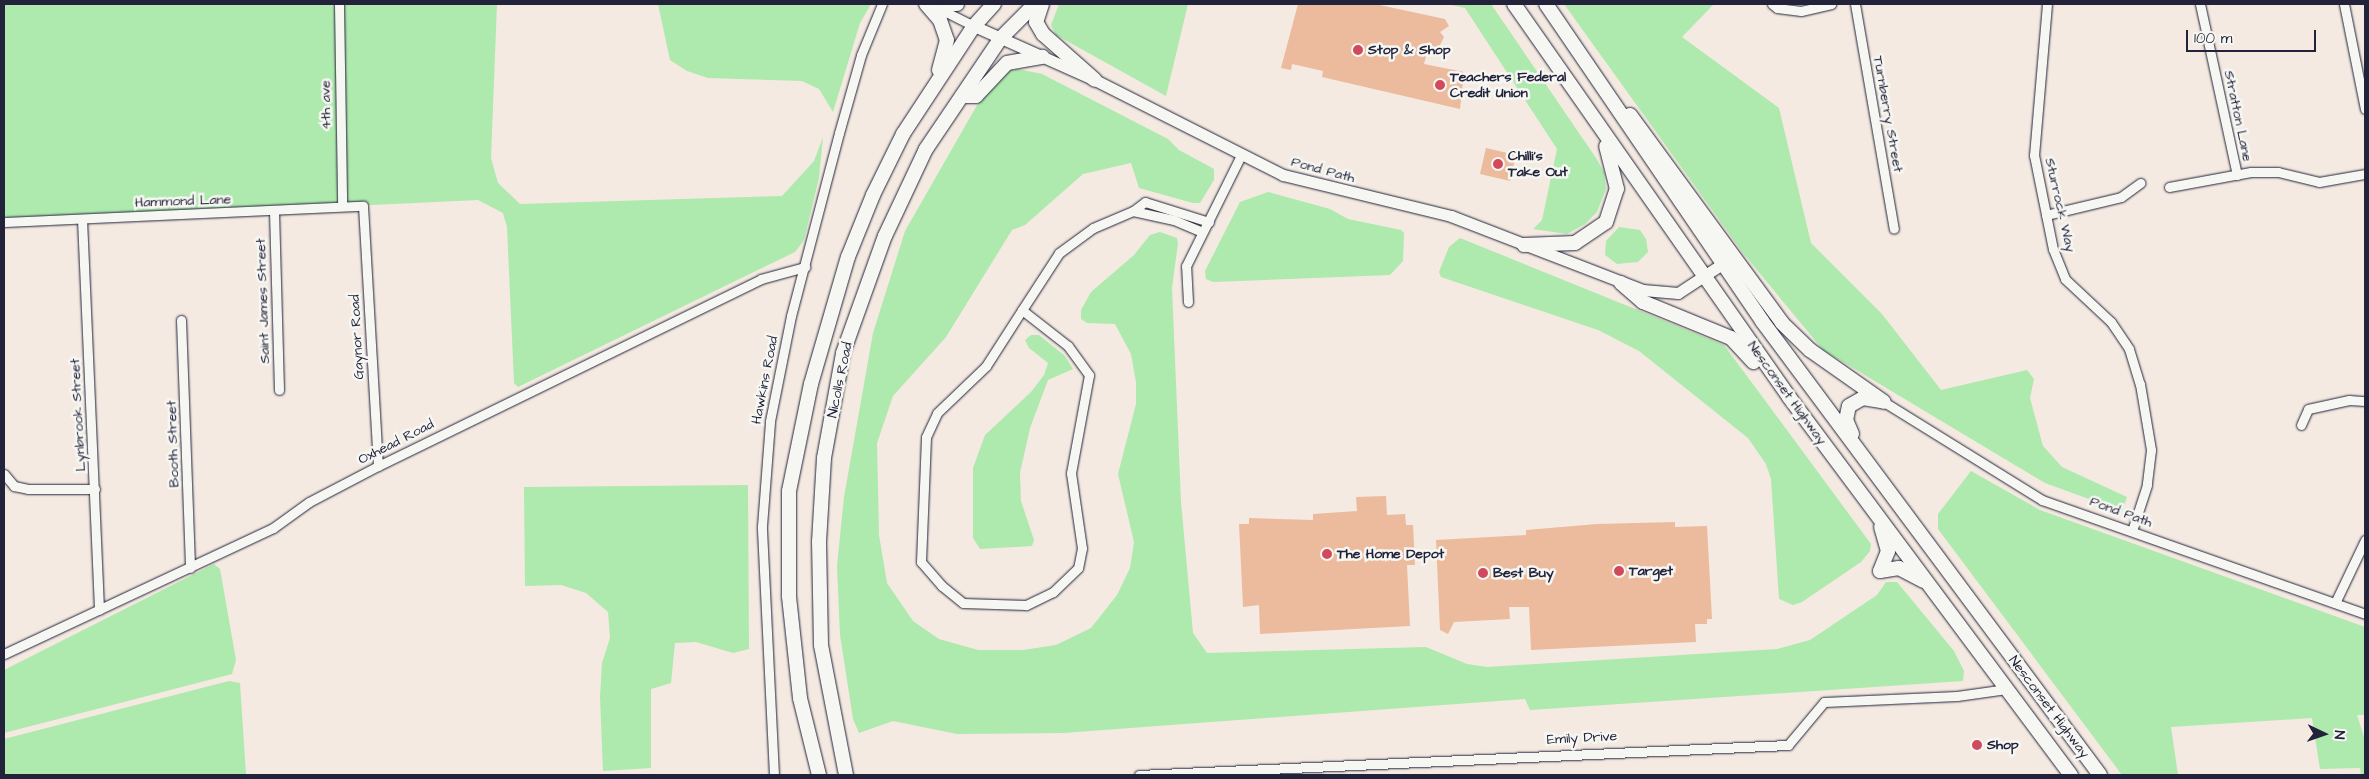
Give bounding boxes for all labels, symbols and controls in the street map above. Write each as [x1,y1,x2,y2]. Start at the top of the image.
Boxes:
scale bar [2189,20,2319,52]
text: 100 m [2194,28,2233,49]
place label: Stop & Shop [1368,42,1451,58]
marker: Stop & Shop [1352,44,1364,56]
street label: Turnberry Street [1869,54,1907,174]
place label: Teachers Federal Credit Union [1450,69,1566,102]
street label: Stratton Lane [2220,69,2256,163]
marker: Teachers Federal Credit Union [1434,79,1446,91]
street label: 4th ave [317,80,335,130]
place label: Chilli's Take Out [1508,148,1568,180]
street label: Pond Path [1289,153,1357,187]
street label: Sturrock Way [2041,156,2079,254]
marker: Chilli's Take Out [1492,158,1504,170]
street label: Hammond Lane [135,191,231,211]
street label: Saint James Street [252,238,274,364]
street label: Gaynor Road [346,294,368,380]
street label: Hawkins Road [748,335,782,425]
street label: Nesconset Highway [1744,338,1830,448]
street label: Nicolls Road [824,341,856,419]
street label: Lynbrook Street [67,358,89,472]
street label: Booth Street [163,400,183,488]
street label: Oxhead Road [355,416,437,468]
street label: Pond Path [2087,493,2155,531]
place label: The Home Depot [1337,546,1444,562]
marker: The Home Depot [1321,548,1333,560]
place label: Target [1629,563,1673,579]
place label: Best Buy [1493,565,1554,581]
marker: Target [1613,565,1625,577]
marker: Best Buy [1477,567,1489,579]
street label: Nesconset Highway [2005,652,2093,762]
north arrow [2299,709,2349,759]
street label: Emily Drive [1546,728,1618,748]
text: N [2329,730,2349,740]
place label: Shop [1987,737,2019,753]
marker: Shop [1971,739,1983,751]

